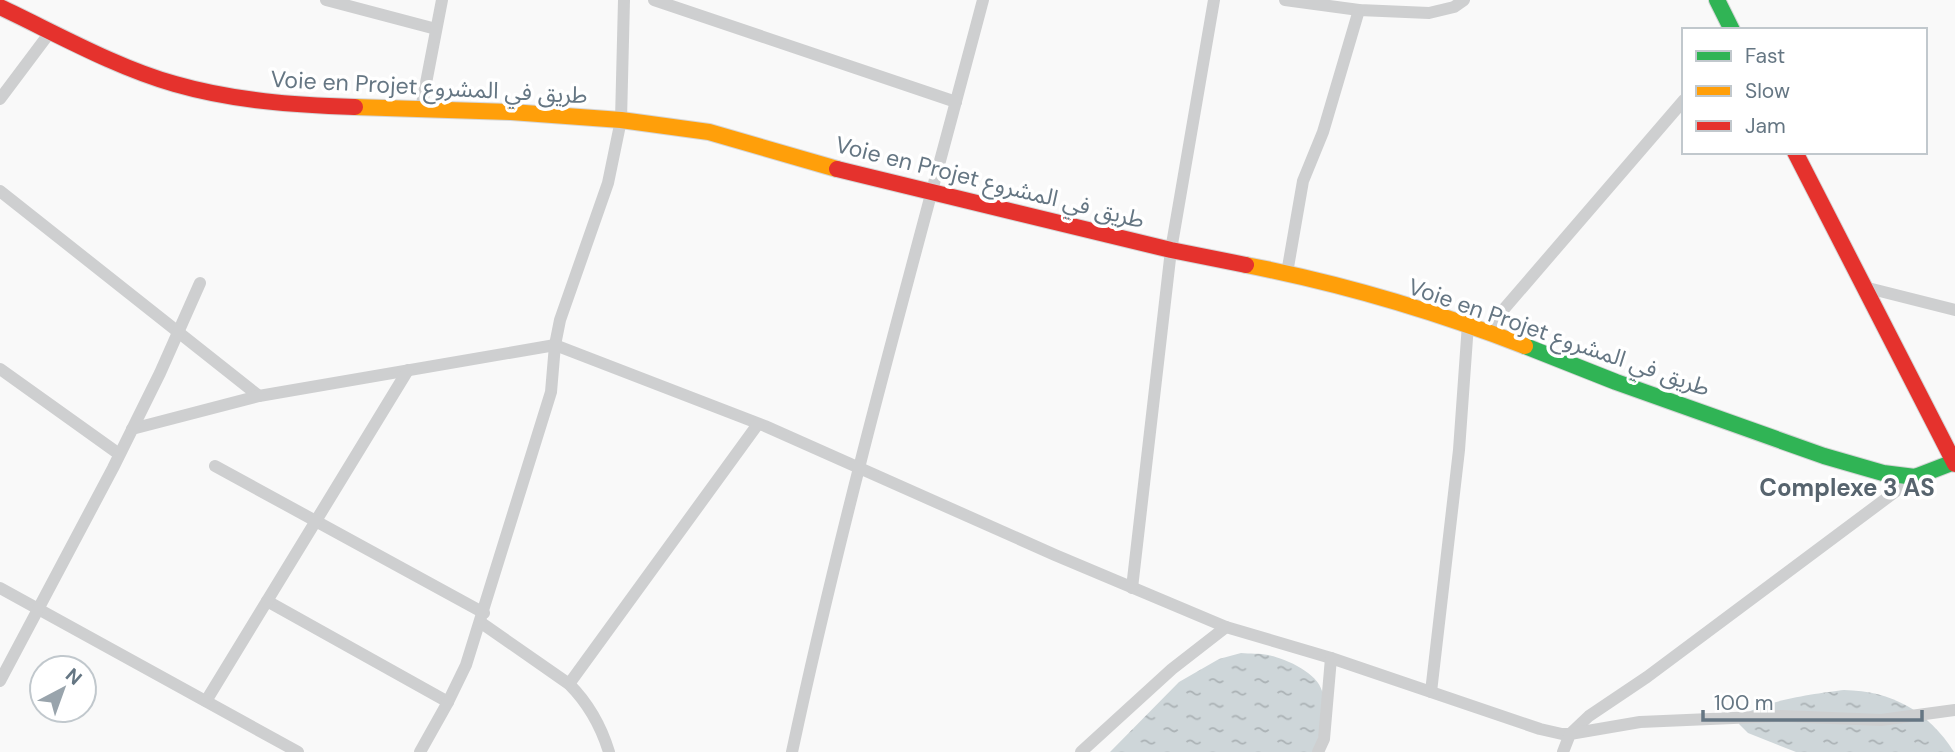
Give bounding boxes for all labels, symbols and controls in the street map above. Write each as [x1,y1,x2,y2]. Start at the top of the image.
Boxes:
legend [1682,28,1927,154]
text: Fast [1745,42,1785,70]
street label: Voie en Projet طريق في المشروع [270,64,588,113]
text: Slow [1745,77,1790,105]
text: Jam [1745,112,1786,140]
street label: Voie en Projet طريق في المشروع [832,129,1148,237]
street label: Voie en Projet طريق في المشروع [1403,271,1714,405]
district label: Complexe 3 AS [1759,472,1935,503]
north arrow [28,654,98,724]
text: N [60,663,87,691]
scale bar [1703,678,1922,722]
text: 100 m [1714,689,1774,717]

